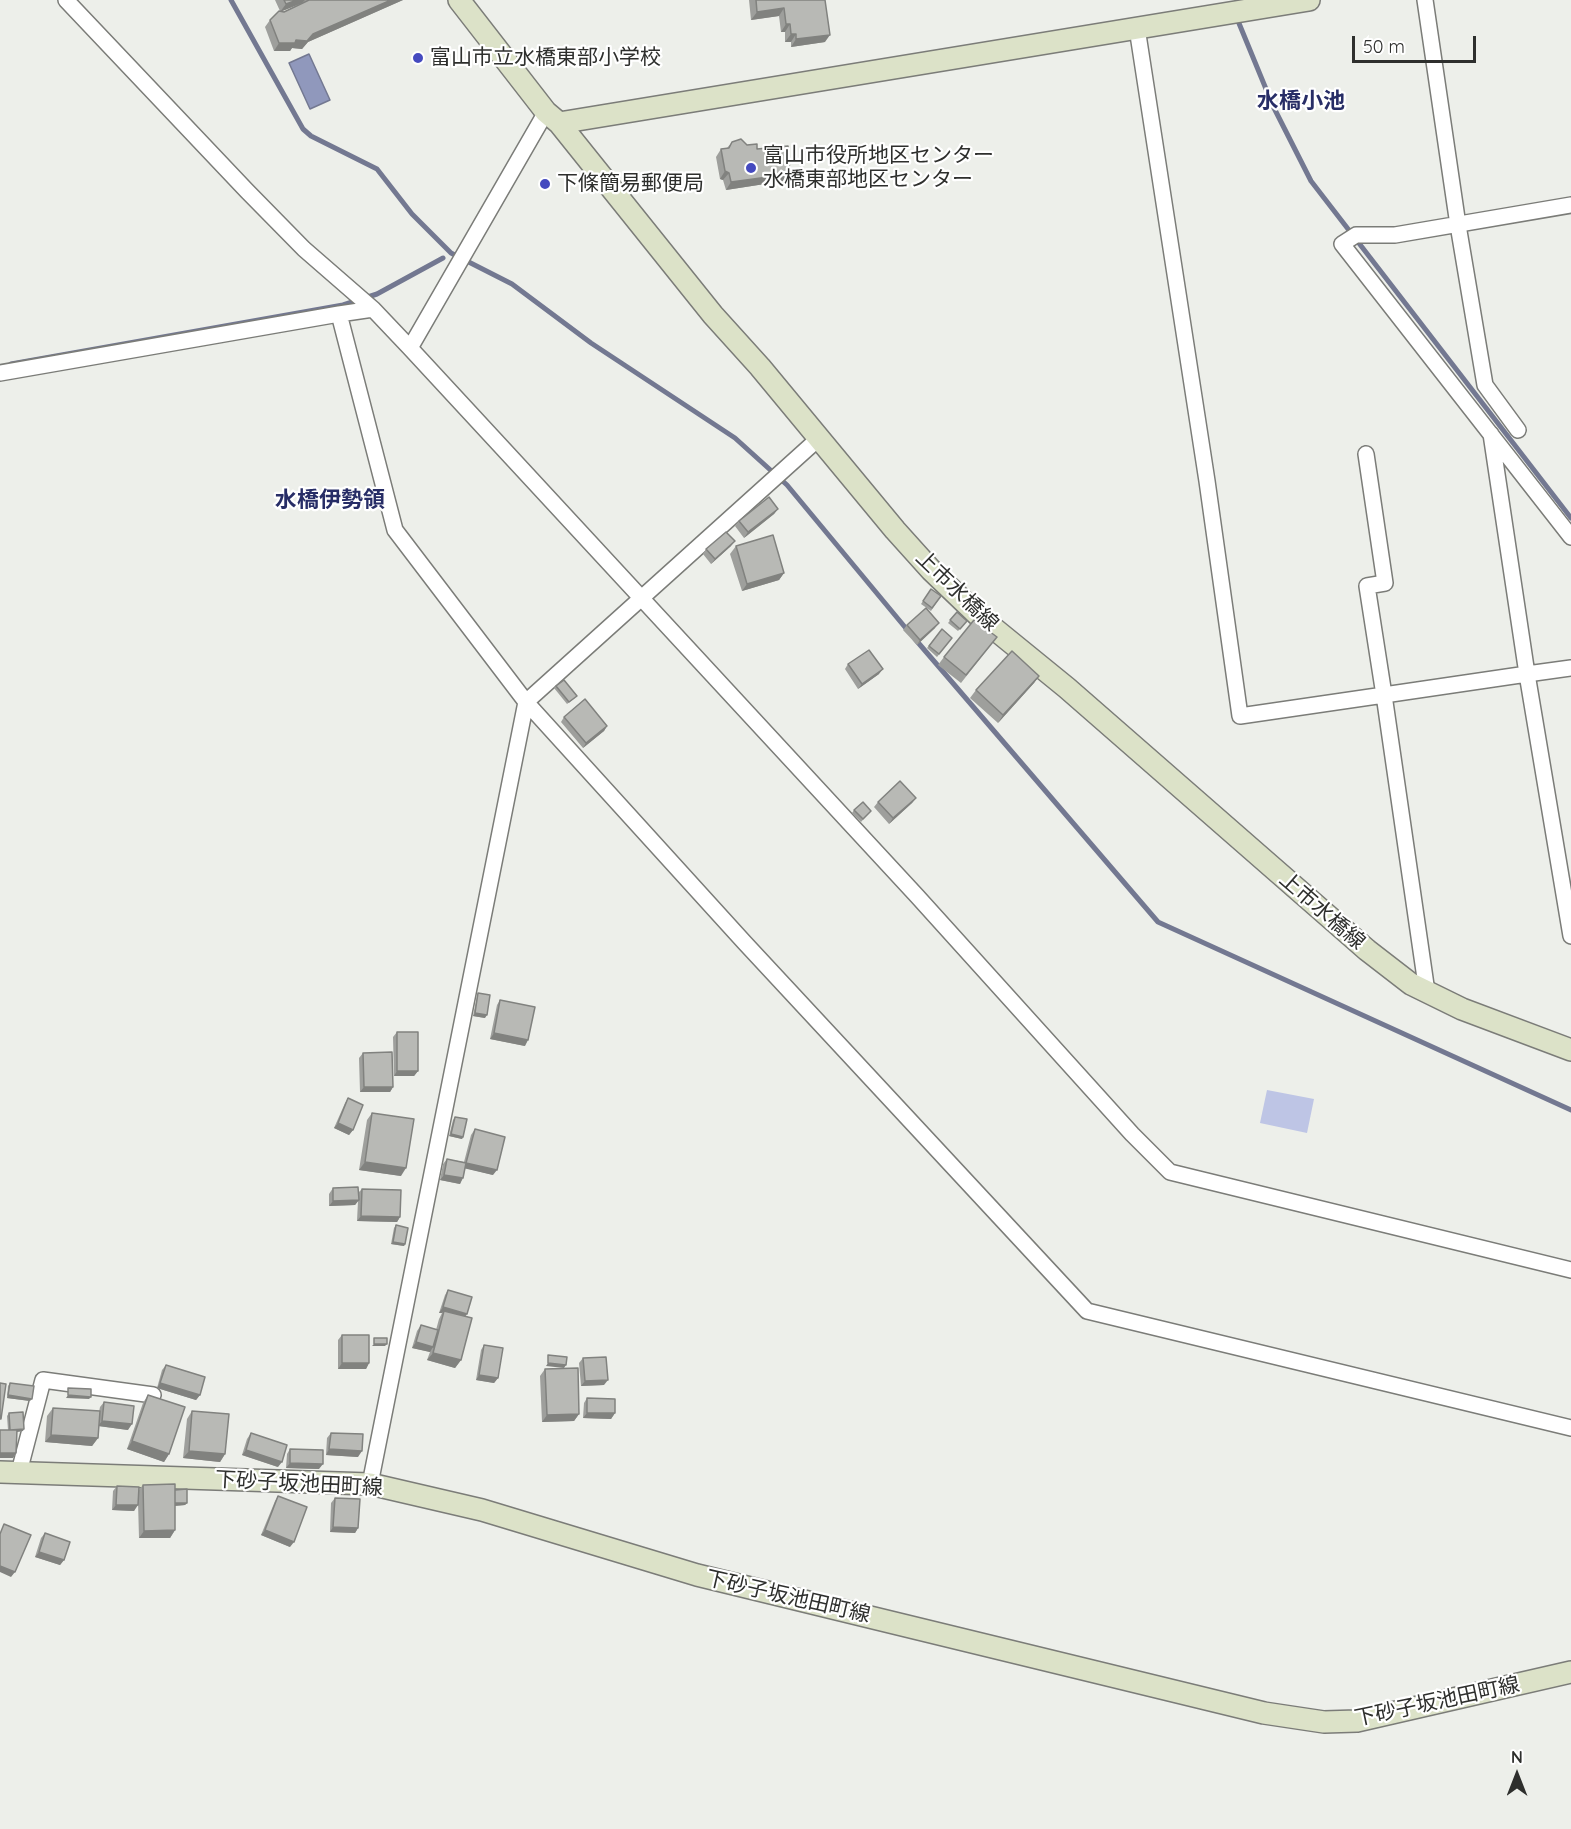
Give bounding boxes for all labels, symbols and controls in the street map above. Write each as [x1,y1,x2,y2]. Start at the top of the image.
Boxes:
scale bar [1355,24,1480,62]
text: 50 m [1363,35,1405,58]
place label: 富山市立水橋東部小学校 [430,45,661,71]
marker: 富山市立水橋東部小学校 [411,51,425,65]
district label: 水橋小池 [1257,88,1345,114]
place label: 富山市役所地区センター 水橋東部地区センター [763,143,994,193]
marker: 富山市役所地区センター 水橋東部地区センター [744,161,758,175]
place label: 下條簡易郵便局 [557,171,704,197]
marker: 下條簡易郵便局 [538,177,552,191]
district label: 水橋伊勢領 [275,487,385,513]
street label: 上市水橋線 [910,545,1004,637]
street label: 上市水橋線 [1274,867,1370,955]
street label: 下砂子坂池田町線 [214,1467,384,1501]
street label: 下砂子坂池田町線 [703,1566,873,1628]
street label: 下砂子坂池田町線 [1352,1672,1522,1732]
north arrow [1487,1745,1547,1805]
text: N [1511,1747,1523,1767]

